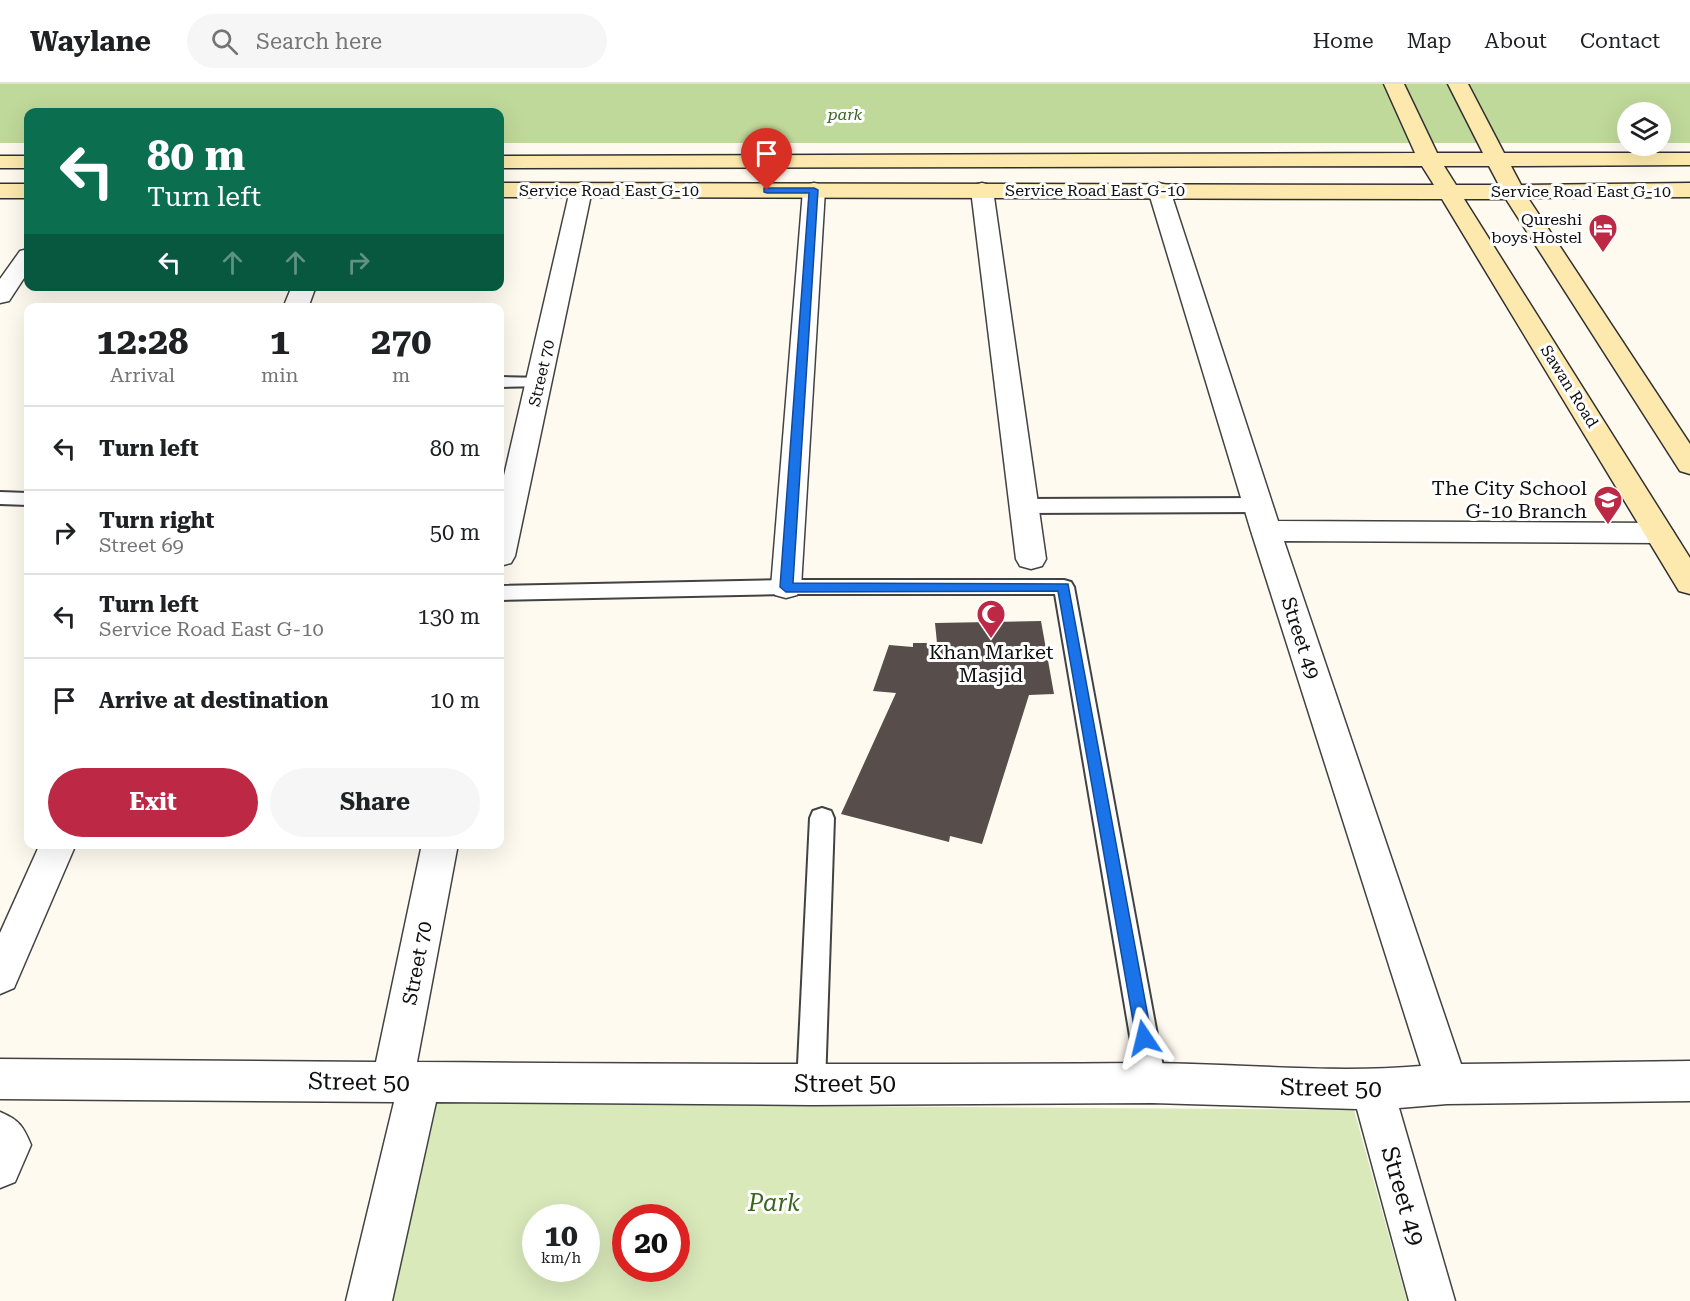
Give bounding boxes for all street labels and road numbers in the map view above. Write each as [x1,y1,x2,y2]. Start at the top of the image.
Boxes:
street label: Service Road East G-10 [519,181,699,200]
street label: Service Road East G-10 [1005,181,1185,200]
street label: Service Road East G-10 [1491,182,1671,201]
street label: Street 70 [525,338,558,408]
street label: Sawan Road [1537,341,1602,431]
street label: Street 49 [1276,594,1326,682]
street label: Street 70 [397,919,437,1007]
street label: Street 50 [308,1067,410,1097]
street label: Street 50 [794,1070,896,1098]
street label: Street 50 [1280,1073,1382,1103]
street label: Street 49 [1376,1143,1430,1249]

